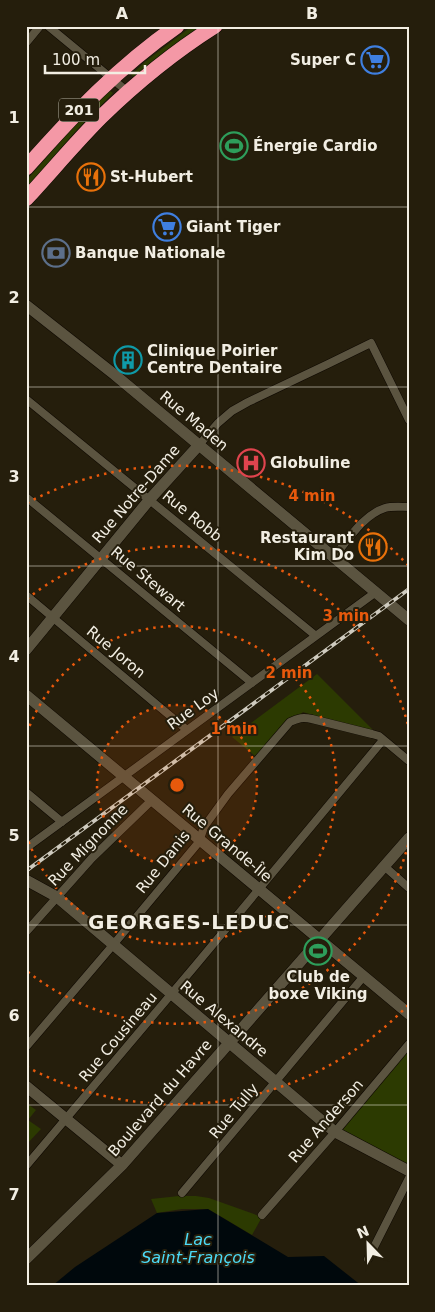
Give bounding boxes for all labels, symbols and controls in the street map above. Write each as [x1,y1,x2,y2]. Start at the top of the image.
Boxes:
text: A [116,4,129,23]
text: B [306,4,318,23]
scale bar [45,42,145,74]
supermarket icon: Super C [360,45,390,75]
text: 100 m [52,51,100,69]
place label: Super C [290,51,356,69]
road number: 201 [59,98,99,122]
text: 1 [8,108,20,127]
sports icon: Énergie Cardio [219,131,249,161]
place label: Énergie Cardio [253,136,377,155]
restaurant icon: St-Hubert [76,162,106,192]
place label: St-Hubert [110,168,193,186]
supermarket icon: Giant Tiger [152,212,182,242]
place label: Giant Tiger [186,218,281,236]
bank icon: Banque Nationale [41,238,71,268]
place label: Banque Nationale [75,244,225,262]
text: 2 [8,288,20,307]
place label: Clinique Poirier Centre Dentaire [147,342,282,377]
building icon: Clinique Poirier Centre Dentaire [113,345,143,375]
street label: Rue Maden [156,387,232,455]
street label: Rue Notre-Dame [88,441,184,547]
hospital icon: Globuline [236,448,266,478]
place label: Globuline [270,454,350,472]
text: 3 [8,467,20,486]
street label: Rue Robb [159,487,225,545]
text: 4 min [288,487,336,505]
place label: Restaurant Kim Do [260,529,354,564]
restaurant icon: Restaurant Kim Do [358,532,388,562]
street label: Rue Stewart [107,543,189,615]
text: 3 min [322,607,370,625]
street label: Rue Joron [83,622,149,682]
text: 4 [8,647,20,666]
text: 2 min [265,664,313,682]
street label: Rue Loy [164,684,222,734]
text: 1 min [210,720,258,738]
centre of rings [168,776,186,794]
street label: Rue Grande-Île [178,799,276,886]
street label: Rue Mignonne [44,800,132,890]
text: 5 [8,826,20,845]
street label: Rue Danis [132,827,194,897]
district label: GEORGES-LEDUC [88,910,290,934]
sports icon: Club de boxe Viking [303,936,333,966]
place label: Club de boxe Viking [268,968,368,1003]
street label: Rue Alexandre [177,977,271,1061]
street label: Rue Cousineau [75,988,161,1086]
text: 6 [8,1006,20,1025]
street label: Boulevard du Havre [104,1036,216,1160]
street label: Rue Anderson [285,1076,367,1166]
street label: Rue Tully [206,1080,262,1142]
text: 7 [8,1185,20,1204]
north arrow [342,1220,392,1270]
text: N [354,1222,371,1242]
water label: Lac Saint-François [141,1230,255,1267]

